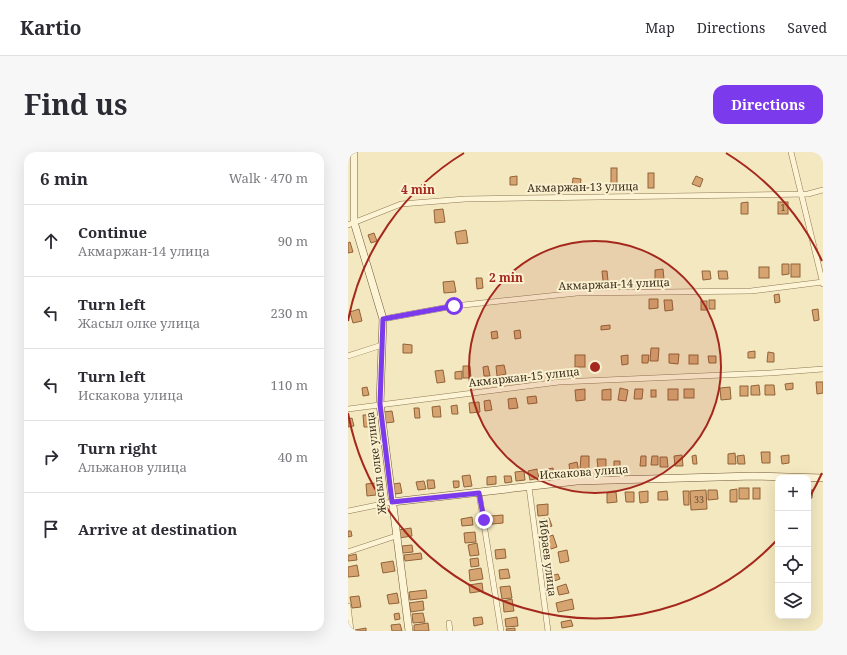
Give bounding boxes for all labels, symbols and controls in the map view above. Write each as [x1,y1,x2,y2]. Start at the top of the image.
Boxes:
text: Kartio [20,15,81,41]
text: Map [645,18,675,37]
text: Directions [697,18,765,37]
text: Saved [787,18,827,37]
text: Find us [24,85,128,123]
button: Directions [713,85,823,124]
text: 6 min [40,167,88,190]
text: Walk · 470 m [229,169,308,187]
street label: Акмаржан-13 улица [527,178,639,195]
text: 4 min [401,181,435,198]
house number: 1 [780,201,786,214]
text: Continue [78,222,147,242]
icon: ahead [40,230,62,252]
text: 90 m [278,232,308,250]
text: Акмаржан-14 улица [78,242,210,260]
text: 2 min [489,269,523,286]
street label: Акмаржан-14 улица [558,274,670,293]
text: Turn left [78,294,146,314]
route start [445,297,463,315]
icon: left [40,302,62,324]
text: 230 m [271,304,308,322]
text: Жасыл олке улица [78,314,200,332]
centre of rings [588,360,602,374]
street label: Акмаржан-15 улица [468,363,580,390]
text: Turn left [78,366,146,386]
icon: left [40,374,62,396]
text: 110 m [271,376,308,394]
text: Искакова улица [78,386,183,404]
street label: Жасыл олке улица [362,411,389,516]
text: Turn right [78,438,157,458]
icon: right [40,446,62,468]
text: 40 m [278,448,308,466]
text: Альжанов улица [78,458,187,476]
street label: Искакова улица [539,461,629,482]
map controls [775,475,811,619]
button: + [775,475,811,511]
house number: 33 [694,493,704,506]
route end [475,511,493,529]
button: − [775,511,811,547]
icon: arrive [40,518,62,540]
text: Arrive at destination [78,519,237,539]
street label: Ибраев улица [536,519,561,597]
button: locate [775,547,811,583]
button: layers [775,583,811,619]

